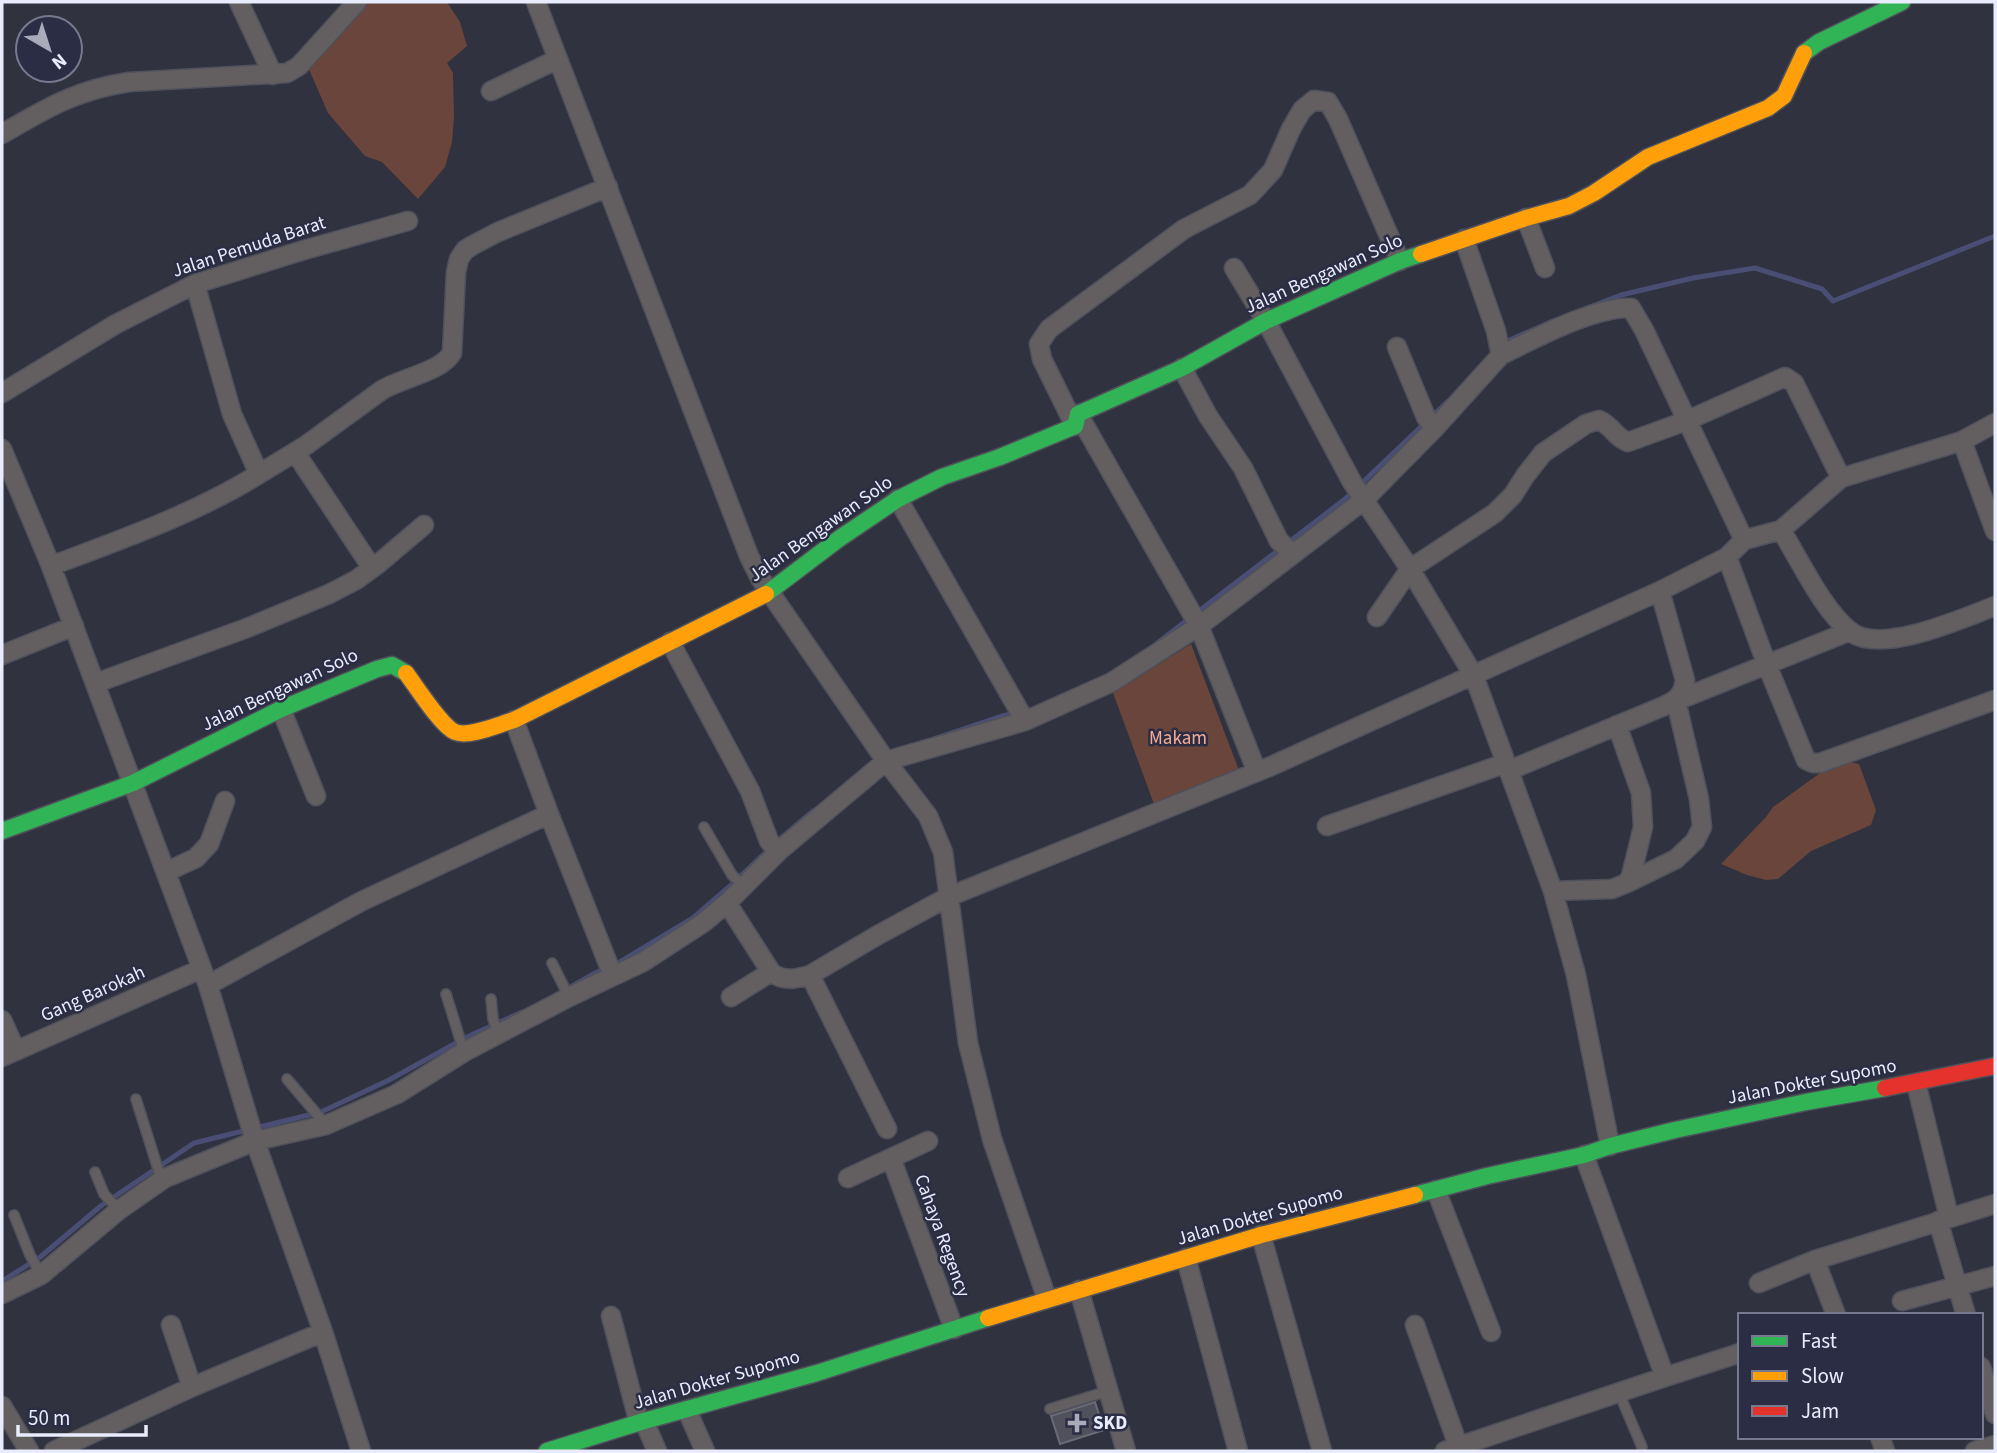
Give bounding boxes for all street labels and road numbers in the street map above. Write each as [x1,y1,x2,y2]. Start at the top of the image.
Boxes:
street label: Jalan Pemuda Barat [169,209,330,285]
street label: Jalan Bengawan Solo [1241,227,1407,321]
street label: Jalan Bengawan Solo [744,469,898,589]
street label: Jalan Bengawan Solo [197,642,363,738]
street label: Gang Barokah [37,959,149,1029]
street label: Jalan Dokter Supomo [1725,1052,1899,1112]
street label: Cahaya Regency [907,1171,977,1301]
street label: Jalan Dokter Supomo [1174,1179,1346,1253]
street label: Jalan Dokter Supomo [631,1343,803,1417]

